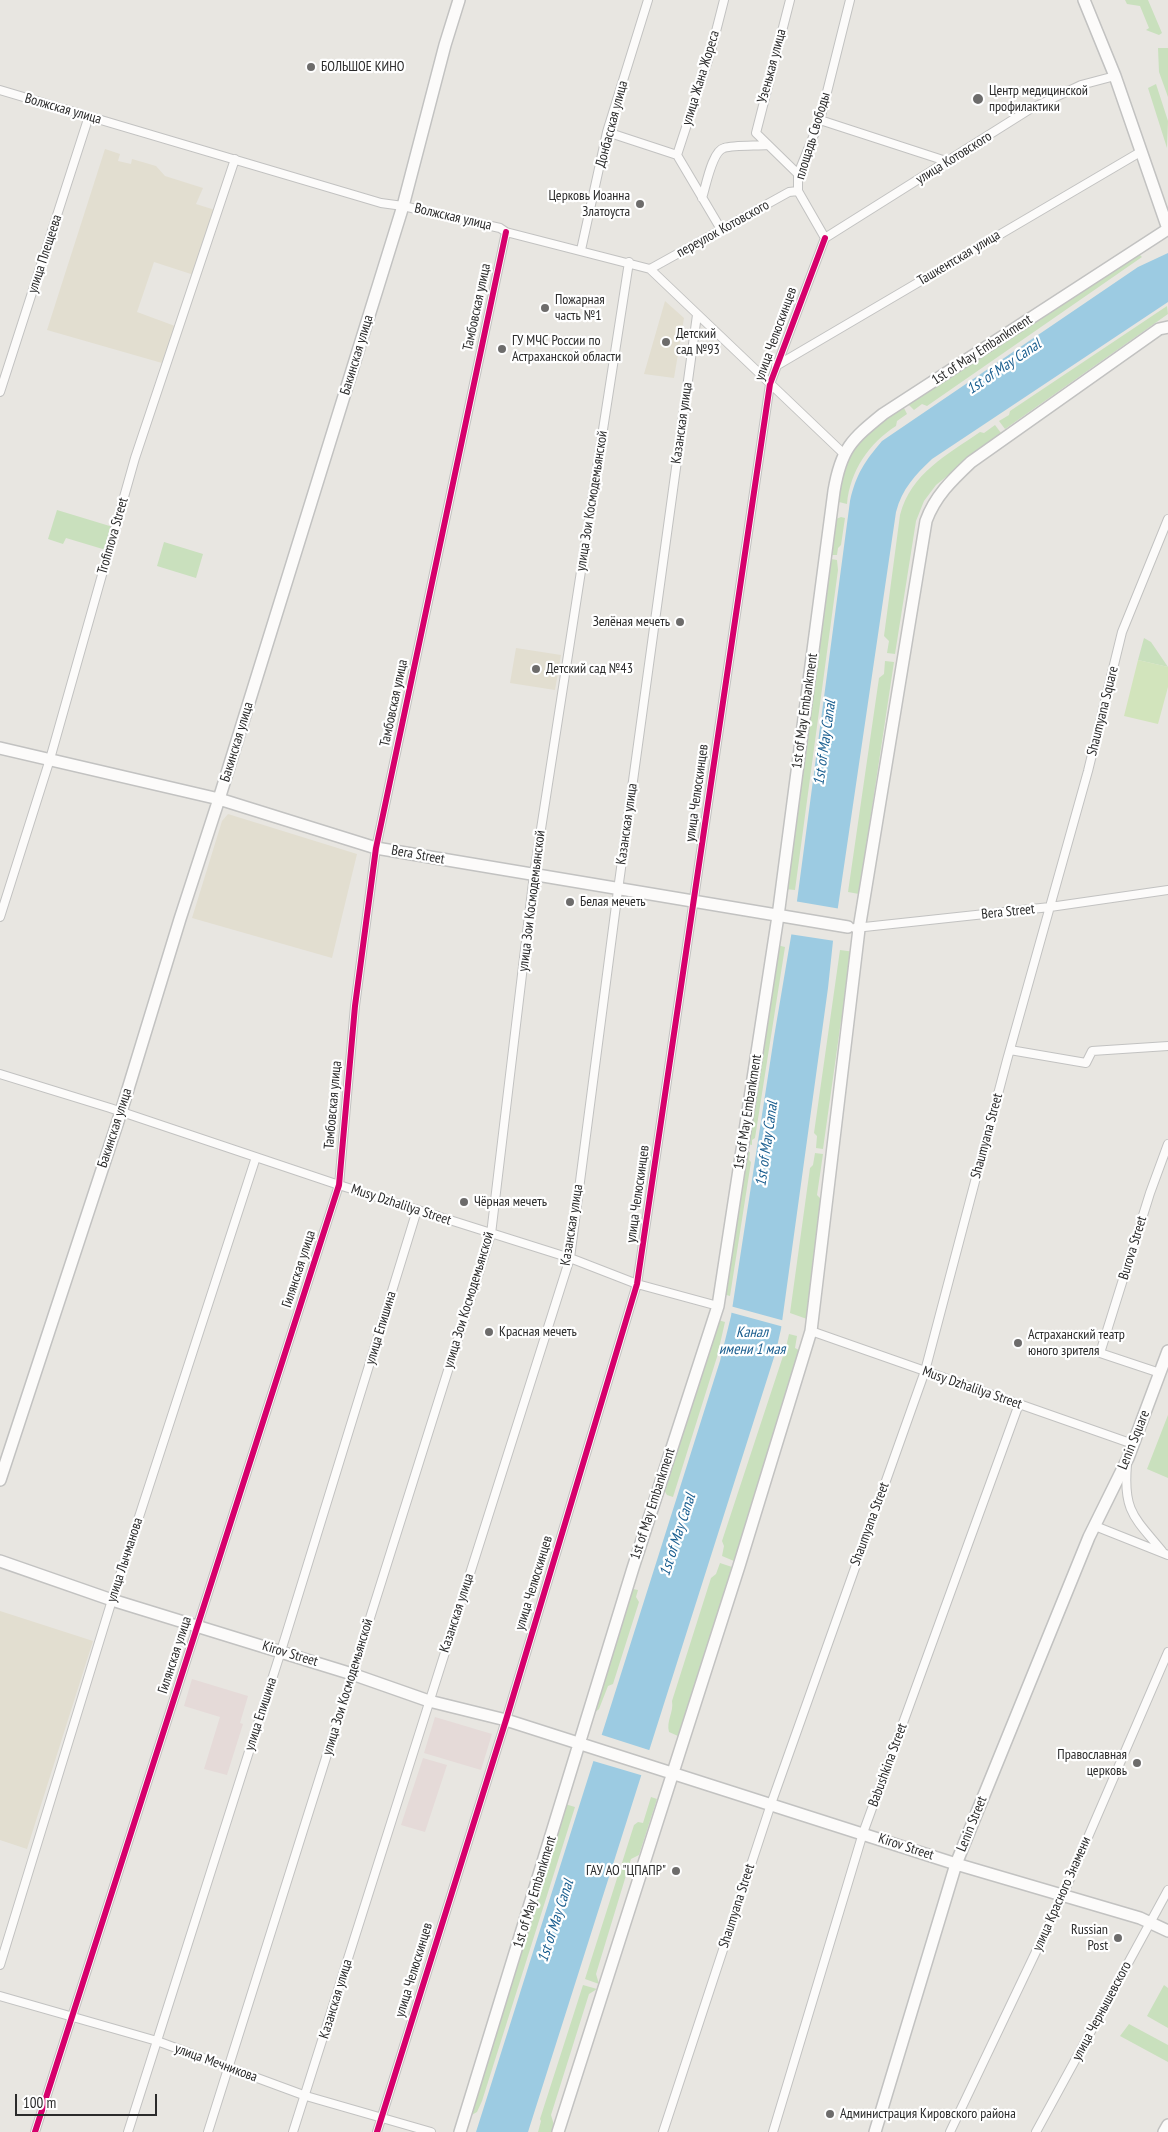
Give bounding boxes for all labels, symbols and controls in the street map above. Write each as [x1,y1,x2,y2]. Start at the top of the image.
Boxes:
street label: Узенькая улица [754,27,790,105]
street label: улица Жана Жореса [679,29,723,127]
place label: БОЛЬШОЕ КИНО [321,59,404,75]
marker: БОЛЬШОЕ КИНО [305,61,317,73]
street label: Донбасская улица [592,79,632,169]
place label: Центр медицинской профилактики [989,83,1088,115]
street label: Волжская улица [23,90,103,128]
street label: площадь Свободы [792,90,834,182]
marker: Центр медицинской профилактики [971,92,985,106]
street label: улица Котовского [913,128,995,188]
place label: Церковь Иоанна Златоуста [548,188,630,220]
street label: переулок Котовского [674,197,772,261]
marker: Церковь Иоанна Златоуста [634,198,646,210]
street label: Волжская улица [413,200,493,234]
street label: улица Плещеева [24,213,66,295]
street label: Ташкентская улица [915,227,1003,289]
street label: Тамбовская улица [460,262,494,352]
street label: улица Челюскинцев [751,285,801,383]
place label: Пожарная часть №1 [555,292,605,324]
marker: Пожарная часть №1 [539,302,551,314]
street label: 1st of May Embankment [929,311,1035,389]
street label: Бакинская улица [337,313,377,397]
place label: Детский сад №93 [676,326,720,358]
place label: ГУ МЧС России по Астраханской области [512,333,621,366]
marker: Детский сад №93 [660,336,672,348]
water label: 1st of May Canal [963,336,1045,398]
marker: ГУ МЧС России по Астраханской области [496,343,508,355]
street label: Казанская улица [668,381,696,465]
street label: улица Зои Космодемьянской [573,430,611,572]
street label: Trofimova Street [94,496,132,576]
place label: Зелёная мечеть [593,614,670,630]
marker: Зелёная мечеть [674,616,686,628]
street label: 1st of May Embankment [789,652,821,770]
street label: Тамбовская улица [377,658,411,748]
place label: Детский сад №43 [546,661,633,677]
marker: Детский сад №43 [530,663,542,675]
street label: Shaumyana Square [1084,664,1122,758]
water label: 1st of May Canal [810,699,840,787]
street label: Бакинская улица [217,700,257,784]
street label: улица Челюскинцев [682,743,712,843]
street label: Казанская улица [613,782,641,866]
street label: улица Зои Космодемьянской [515,829,549,973]
street label: Bera Street [390,842,446,868]
place label: Белая мечеть [580,894,646,910]
marker: Белая мечеть [564,896,576,908]
street label: Bera Street [980,901,1036,923]
street label: 1st of May Embankment [731,1053,765,1171]
street label: Тамбовская улица [321,1060,345,1150]
street label: Бакинская улица [94,1086,136,1170]
street label: Shaumyana Street [968,1092,1006,1180]
water label: 1st of May Canal [752,1100,782,1188]
street label: улица Челюскинцев [623,1144,653,1244]
street label: Musy Dzhalilya Street [349,1181,453,1229]
street label: Казанская улица [557,1183,587,1267]
place label: Чёрная мечеть [474,1194,547,1210]
marker: Чёрная мечеть [458,1196,470,1208]
street label: Burova Street [1115,1214,1151,1282]
street label: Гилянская улица [279,1228,319,1310]
street label: улица Зои Космодемьянской [440,1230,498,1370]
street label: улица Епишина [362,1289,400,1367]
place label: Красная мечеть [499,1324,577,1340]
water label: Канал имени 1 мая [719,1324,785,1359]
marker: Красная мечеть [483,1326,495,1338]
place label: Астраханский театр юного зрителя [1028,1327,1125,1360]
marker: Астраханский театр юного зрителя [1012,1337,1024,1349]
street label: Musy Dzhalilya Street [920,1363,1024,1413]
street label: Lenin Square [1114,1408,1154,1472]
street label: 1st of May Embankment [627,1446,679,1562]
street label: Shaumyana Street [847,1480,893,1568]
water label: 1st of May Canal [656,1492,700,1578]
street label: улица Лычманова [103,1516,147,1604]
street label: улица Челюскинцев [512,1534,556,1632]
street label: Казанская улица [436,1571,478,1655]
street label: Гилянская улица [155,1614,195,1696]
street label: улица Зои Космодемьянской [319,1617,377,1757]
street label: Kirov Street [260,1638,320,1670]
street label: улица Епишина [241,1675,281,1753]
street label: Babushkina Street [865,1721,911,1809]
place label: Православная церковь [1057,1747,1127,1780]
marker: Православная церковь [1131,1757,1143,1769]
street label: Lenin Street [953,1794,991,1854]
street label: Kirov Street [876,1830,936,1864]
street label: 1st of May Embankment [510,1834,560,1950]
street label: улица Красного Знамени [1029,1834,1095,1954]
street label: Shaumyana Street [715,1862,759,1950]
place label: ГАУ АО "ЦПАПР" [586,1863,666,1879]
marker: ГАУ АО "ЦПАПР" [670,1865,682,1877]
water label: 1st of May Canal [534,1878,578,1964]
street label: улица Челюскинцев [392,1921,436,2019]
place label: Russian Post [1071,1922,1108,1954]
marker: Russian Post [1112,1932,1124,1944]
street label: Казанская улица [316,1957,356,2041]
street label: улица Чернышевского [1069,1958,1135,2064]
street label: улица Мечникова [172,2040,260,2086]
scale bar [18,2084,160,2116]
text: 100 m [23,2093,56,2112]
place label: Администрация Кировского района [840,2106,1016,2122]
marker: Администрация Кировского района [824,2108,836,2120]

